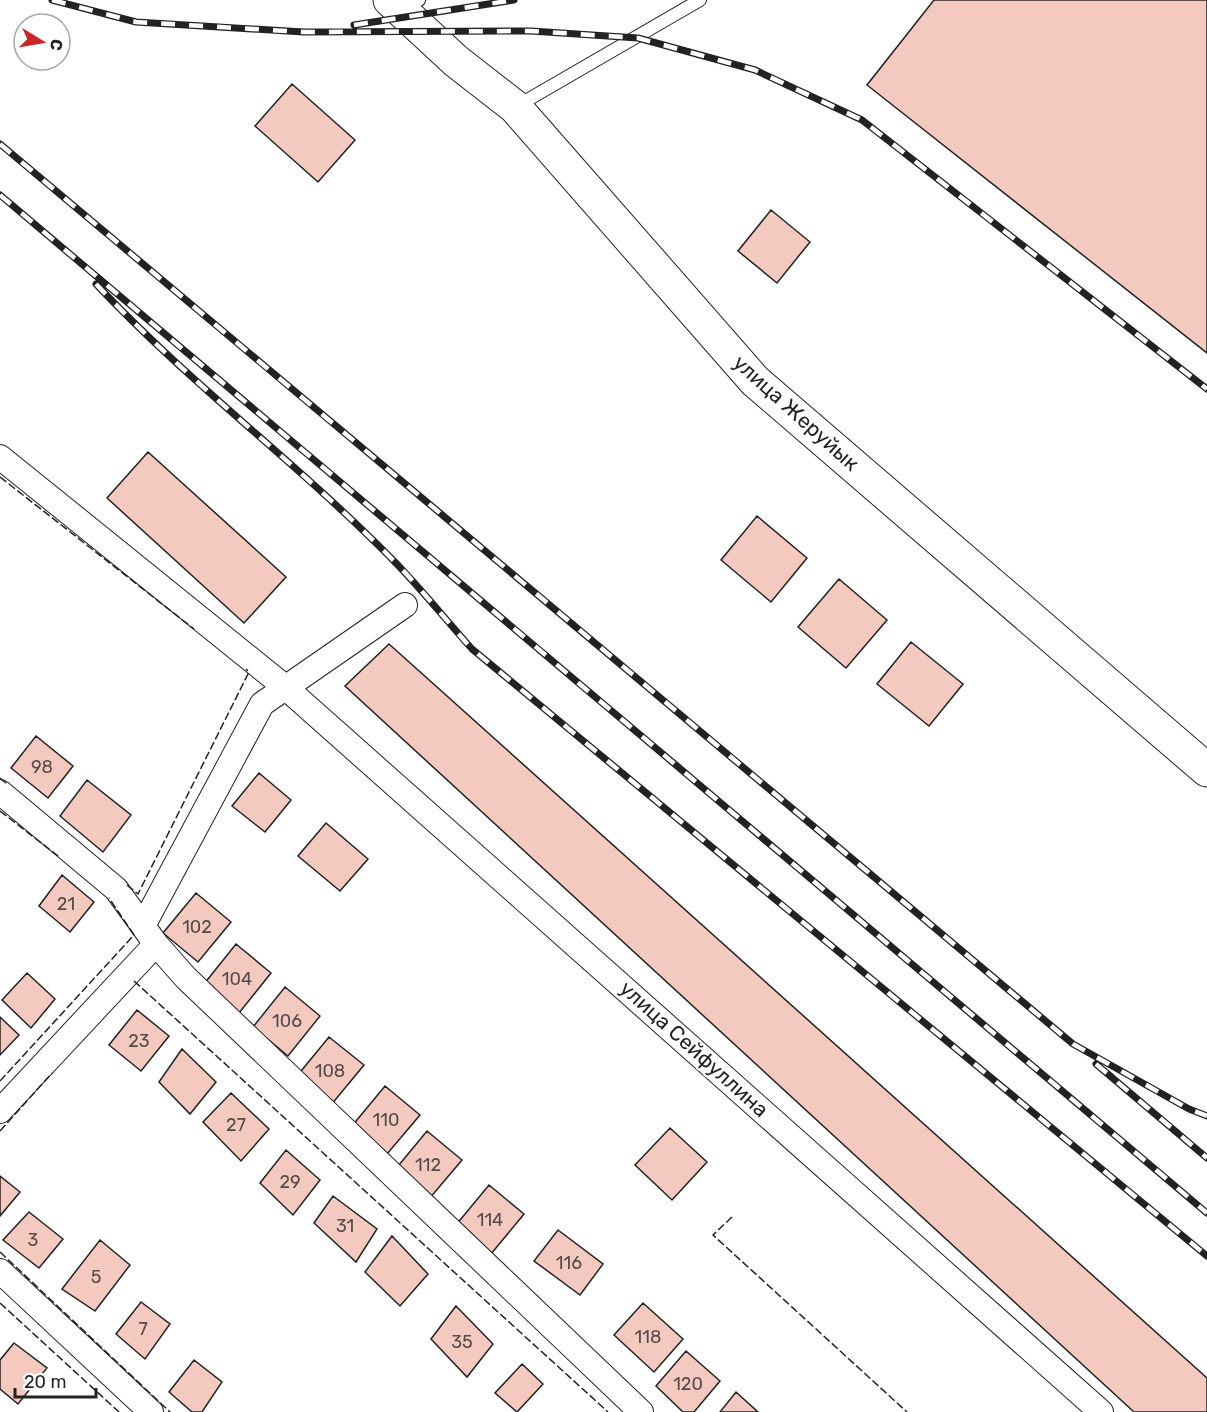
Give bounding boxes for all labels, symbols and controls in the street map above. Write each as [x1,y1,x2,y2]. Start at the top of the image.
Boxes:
north arrow [12,12,72,72]
text: С [46,37,67,52]
street label: улица Жеруйык [728,350,864,476]
house number: 98 [31,756,53,778]
house number: 21 [57,893,75,915]
house number: 102 [182,916,212,938]
house number: 104 [222,968,252,990]
street label: улица Сейфуллина [615,975,774,1122]
house number: 106 [272,1010,302,1032]
house number: 23 [128,1030,150,1052]
house number: 108 [315,1060,345,1082]
house number: 110 [373,1109,399,1131]
house number: 27 [226,1114,246,1136]
house number: 112 [415,1154,441,1176]
house number: 29 [279,1171,301,1193]
house number: 114 [477,1209,503,1231]
house number: 31 [336,1215,354,1237]
house number: 3 [28,1229,38,1251]
house number: 116 [556,1252,582,1274]
house number: 5 [91,1266,101,1288]
house number: 7 [138,1318,148,1340]
house number: 118 [635,1326,661,1348]
house number: 35 [451,1331,473,1353]
scale bar [15,1361,96,1399]
text: 20 m [24,1371,66,1393]
house number: 120 [673,1373,703,1395]

